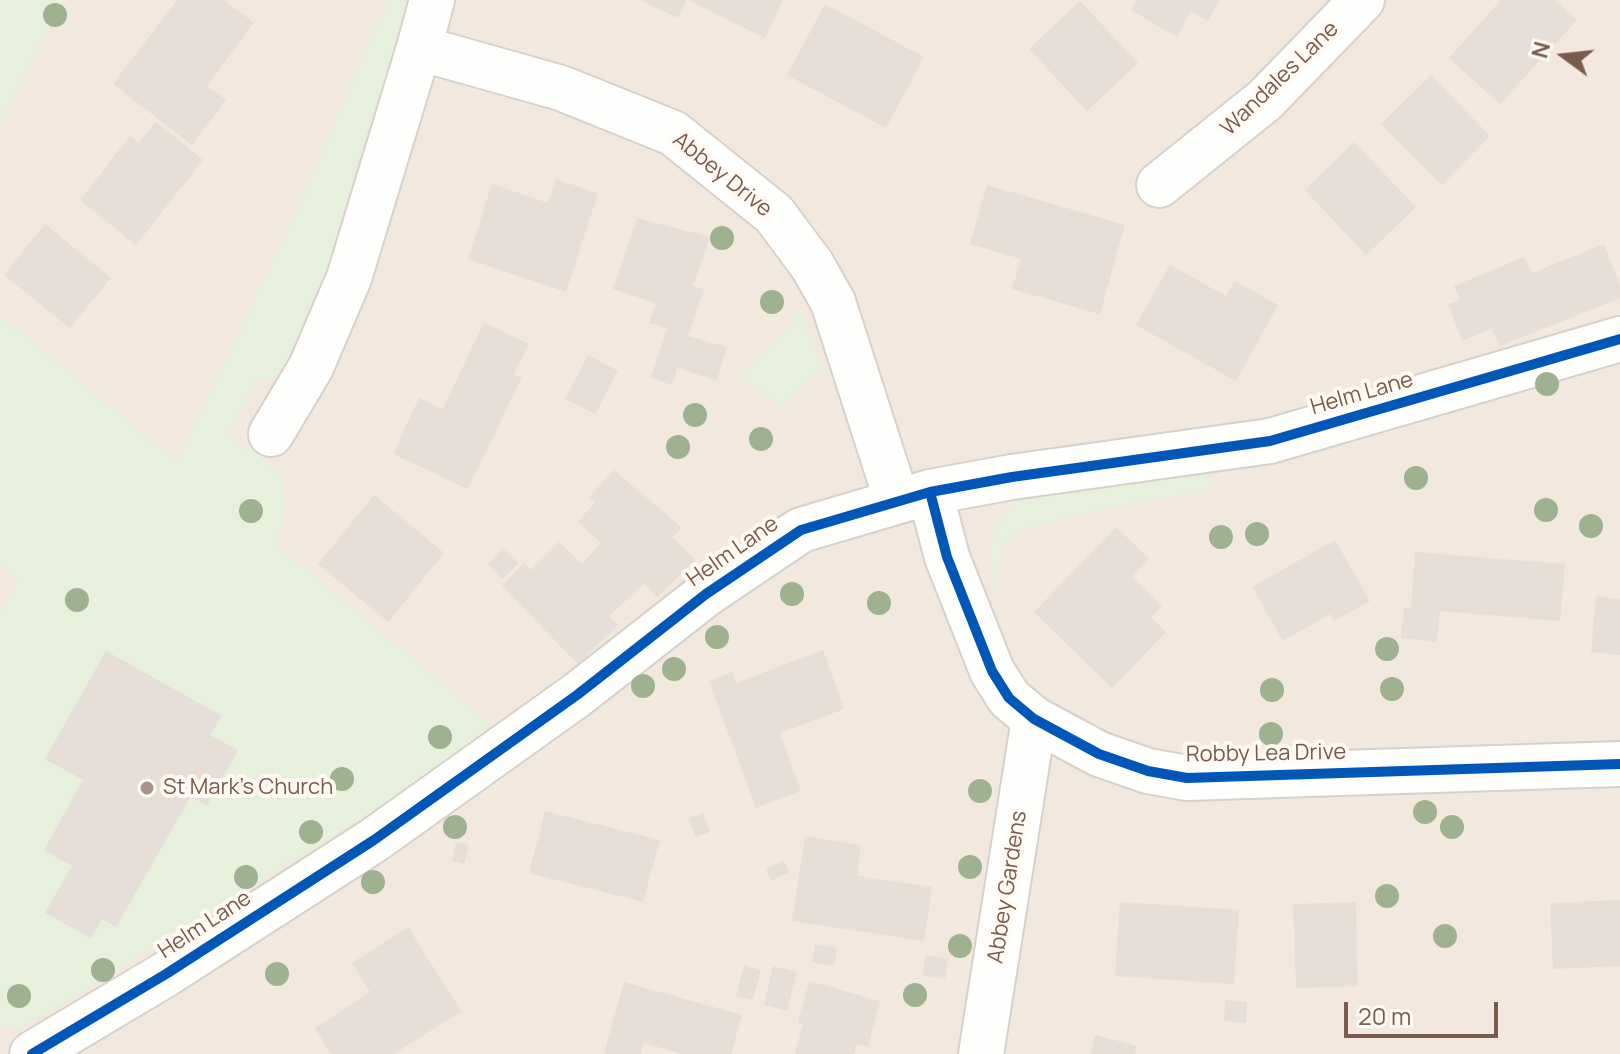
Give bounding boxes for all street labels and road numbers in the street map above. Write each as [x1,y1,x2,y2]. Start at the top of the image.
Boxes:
street label: Wandales Lane [1216,16,1344,142]
street label: Abbey Drive [667,127,777,223]
street label: Helm Lane [1308,367,1416,421]
street label: Helm Lane [682,511,784,593]
street label: Robby Lea Drive [1186,739,1346,769]
street label: Abbey Gardens [983,809,1033,965]
street label: Helm Lane [154,885,256,965]

